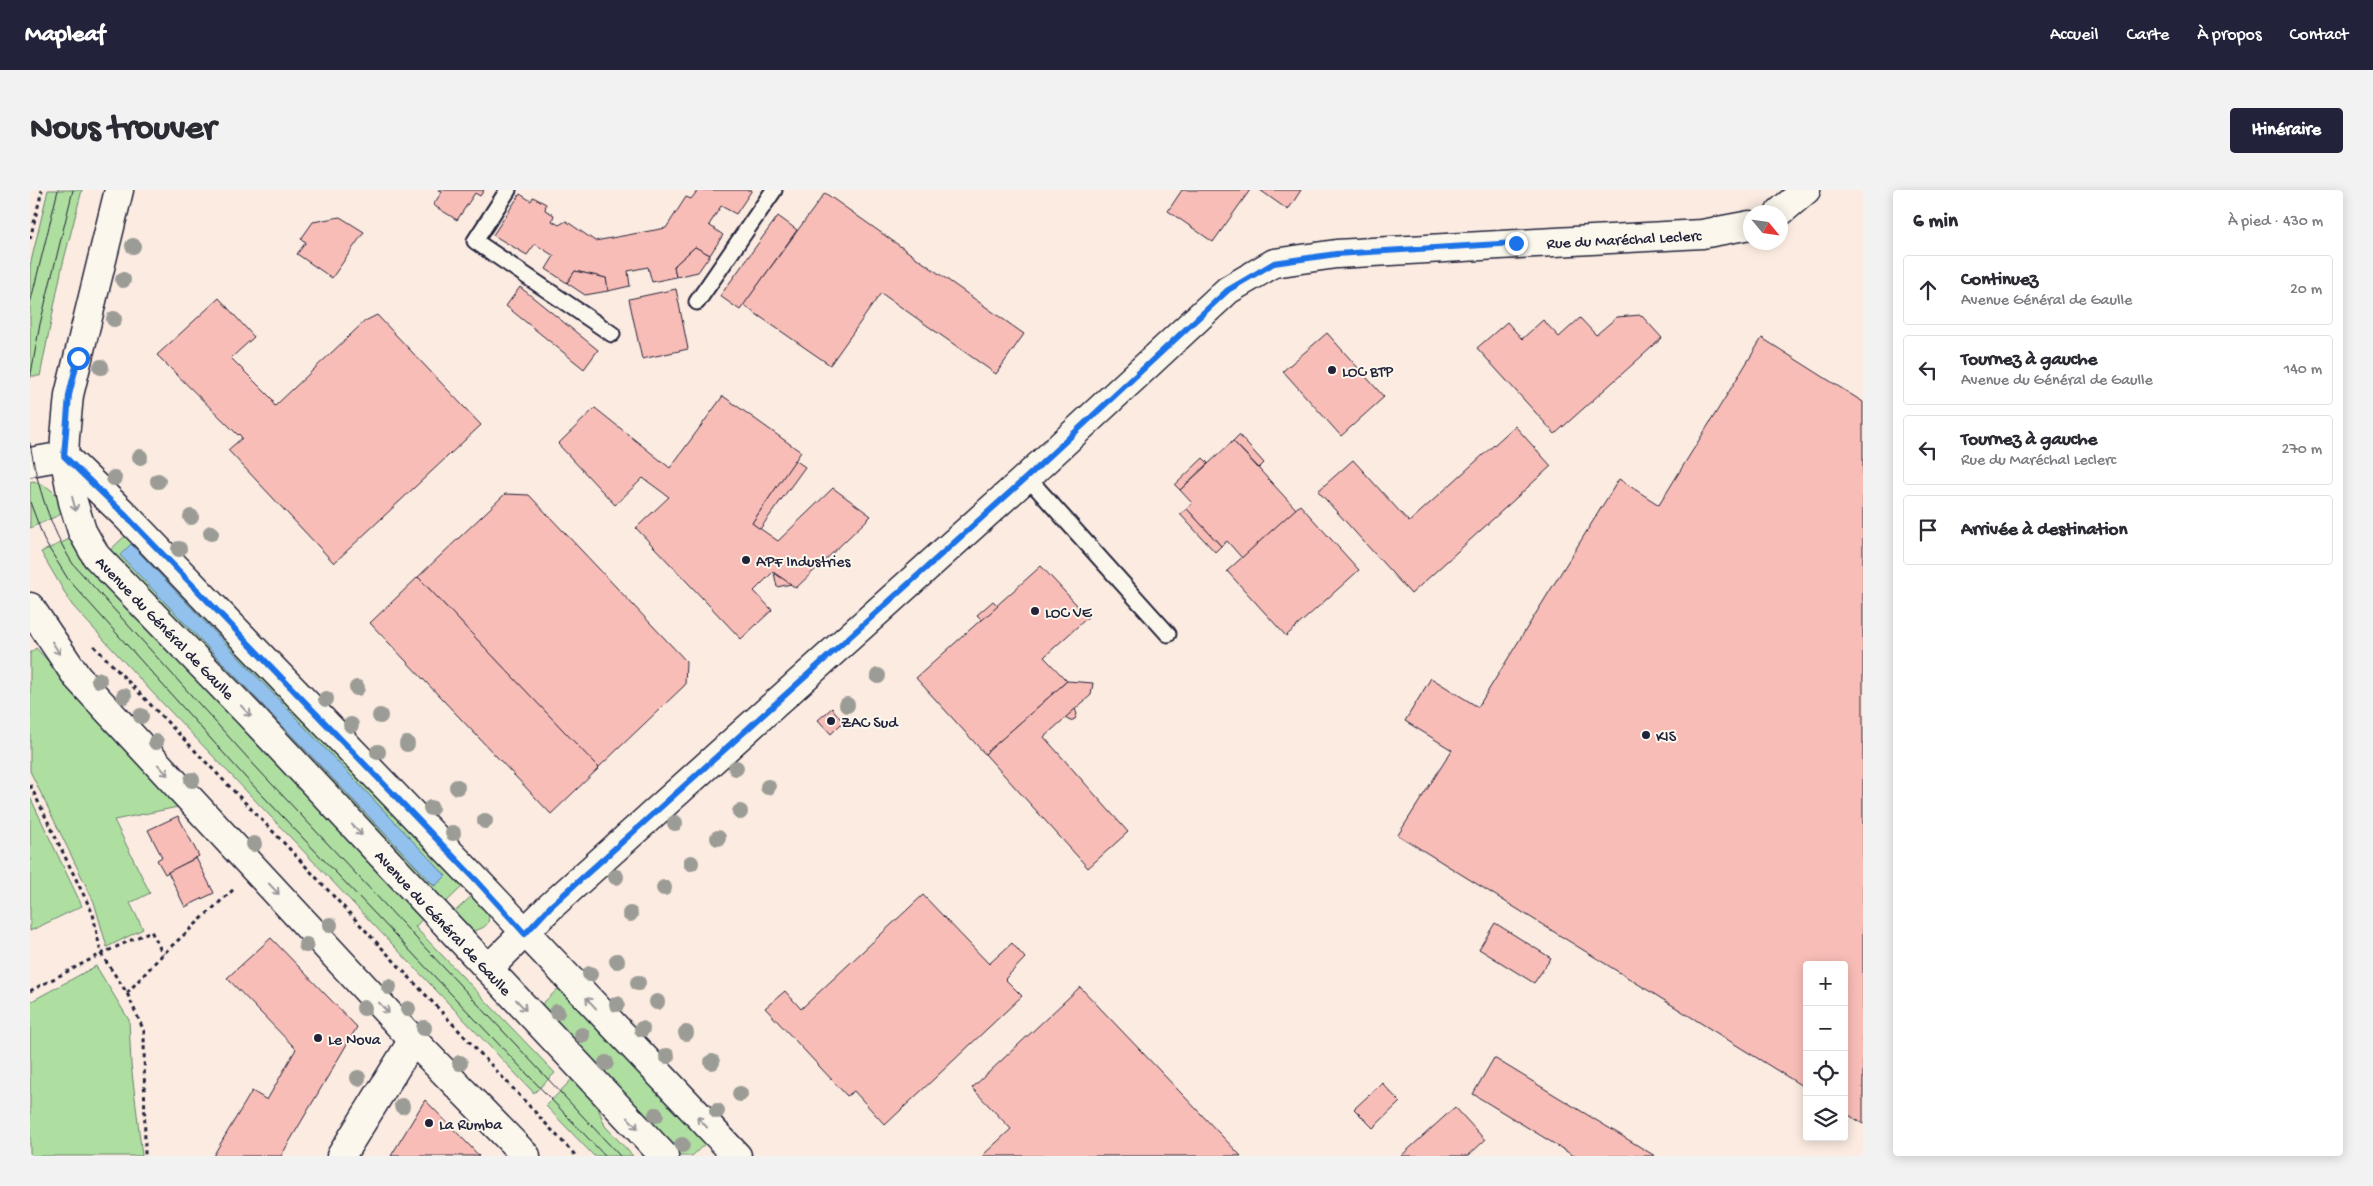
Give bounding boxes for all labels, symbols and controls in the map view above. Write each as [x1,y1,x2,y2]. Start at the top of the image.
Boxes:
text: Mapleaf [25,21,105,50]
text: Accueil [2050,25,2098,46]
text: Carte [2126,25,2169,46]
text: À propos [2197,25,2262,46]
text: Contact [2290,25,2348,46]
button: Itinéraire [2230,108,2343,153]
text: Nous trouver [30,110,216,151]
north arrow [1743,205,1788,250]
text: 6 min [1913,210,1958,235]
text: À pied · 430 m [2228,213,2323,232]
street label: Rue du Maréchal Leclerc [1546,228,1703,255]
route end [1505,232,1528,255]
text: Continuez [1961,269,2038,292]
icon: ahead [1914,276,1942,304]
text: 20 m [2290,281,2322,300]
text: Avenue Général de Gaulle [1961,292,2132,311]
route start [67,347,90,370]
text: Tournez à gauche [1961,349,2097,372]
icon: left [1914,356,1942,384]
text: 140 m [2284,361,2322,380]
marker: LOC BTP [1326,364,1338,376]
place label: LOC BTP [1342,364,1393,383]
text: Avenue du Général de Gaulle [1961,372,2153,391]
text: Tournez à gauche [1961,429,2097,452]
icon: left [1914,436,1942,464]
text: 270 m [2282,441,2322,460]
text: Rue du Maréchal Leclerc [1961,452,2116,471]
one-way arrow [70,496,79,512]
icon: arrive [1914,516,1942,544]
text: Arrivée à destination [1961,519,2127,542]
street label: Avenue du Général de Gaulle [90,554,237,706]
marker: APF Industries [740,554,752,566]
place label: APF Industries [756,554,851,573]
marker: LOC VE [1029,605,1041,617]
place label: LOC VE [1045,605,1093,624]
one-way arrow [51,641,62,655]
one-way arrow [240,705,252,717]
marker: ZAC Sud [825,715,837,727]
place label: ZAC Sud [841,715,899,734]
marker: KIS [1640,729,1652,741]
place label: KIS [1656,729,1677,748]
one-way arrow [157,763,169,776]
one-way arrow [351,823,363,836]
street label: Avenue du Général de Gaulle [369,848,514,1002]
one-way arrow [268,882,280,895]
map controls [1803,961,1848,1141]
button: + [1803,961,1848,1006]
one-way arrow [585,996,597,1009]
one-way arrow [515,998,527,1011]
one-way arrow [378,1002,390,1015]
button: − [1803,1006,1848,1051]
marker: Le Nova [312,1032,324,1044]
place label: Le Nova [328,1032,382,1051]
button: locate [1803,1051,1848,1096]
button: layers [1803,1096,1848,1141]
one-way arrow [696,1115,708,1128]
one-way arrow [627,1116,639,1129]
marker: La Rumba [423,1117,435,1129]
place label: La Rumba [439,1117,503,1136]

